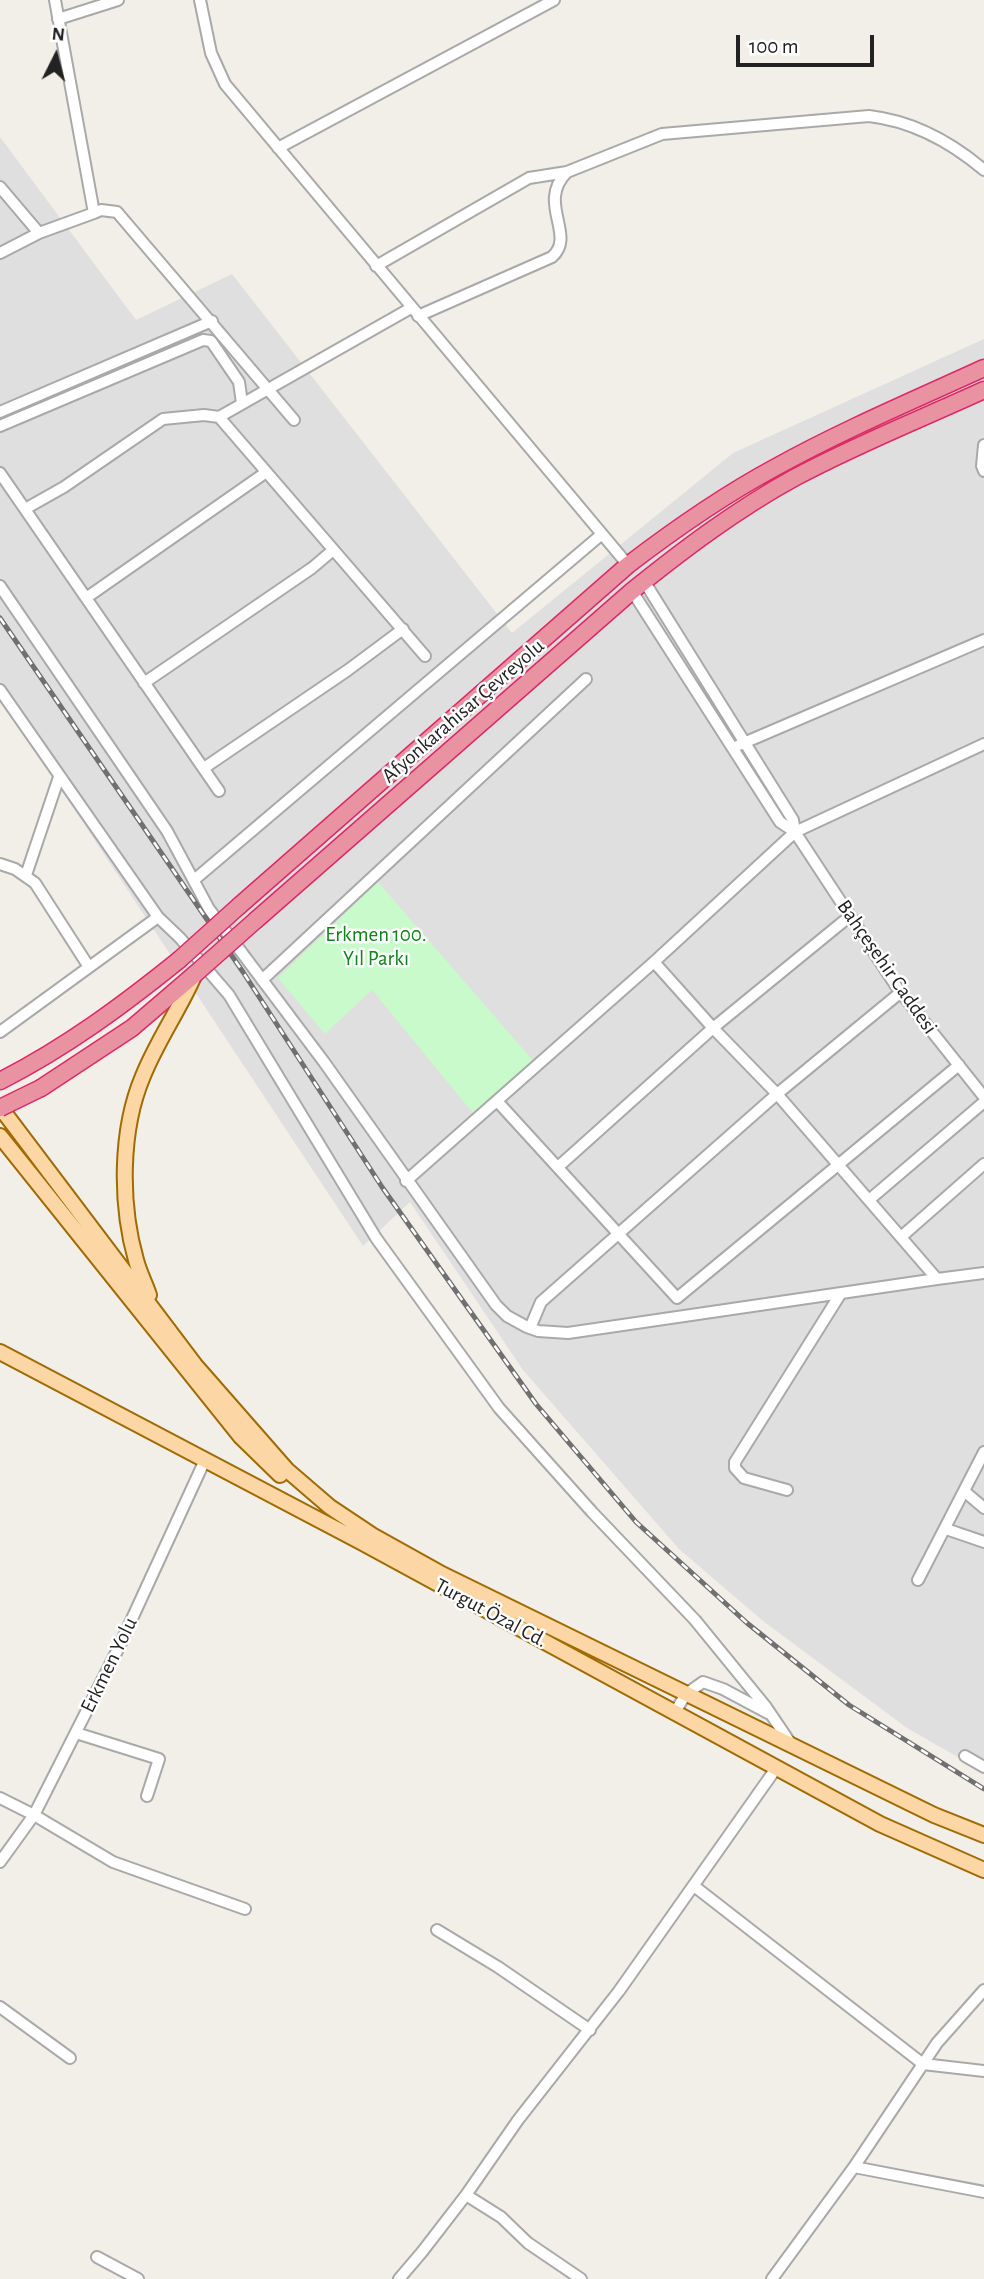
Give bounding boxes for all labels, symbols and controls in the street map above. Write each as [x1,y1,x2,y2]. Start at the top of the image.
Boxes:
north arrow [21,21,91,91]
scale bar [739,21,877,65]
text: N [51,24,66,45]
text: 100 m [749,36,799,57]
street label: Afyonkarahisar Çevreyolu [377,633,549,789]
street label: Bahçeşehir Caddesi [831,895,943,1039]
park label: Erkmen 100. Yıl Parkı [325,922,427,972]
street label: Turgut Özal Cd. [430,1573,552,1653]
street label: Erkmen Yolu [75,1613,143,1717]

